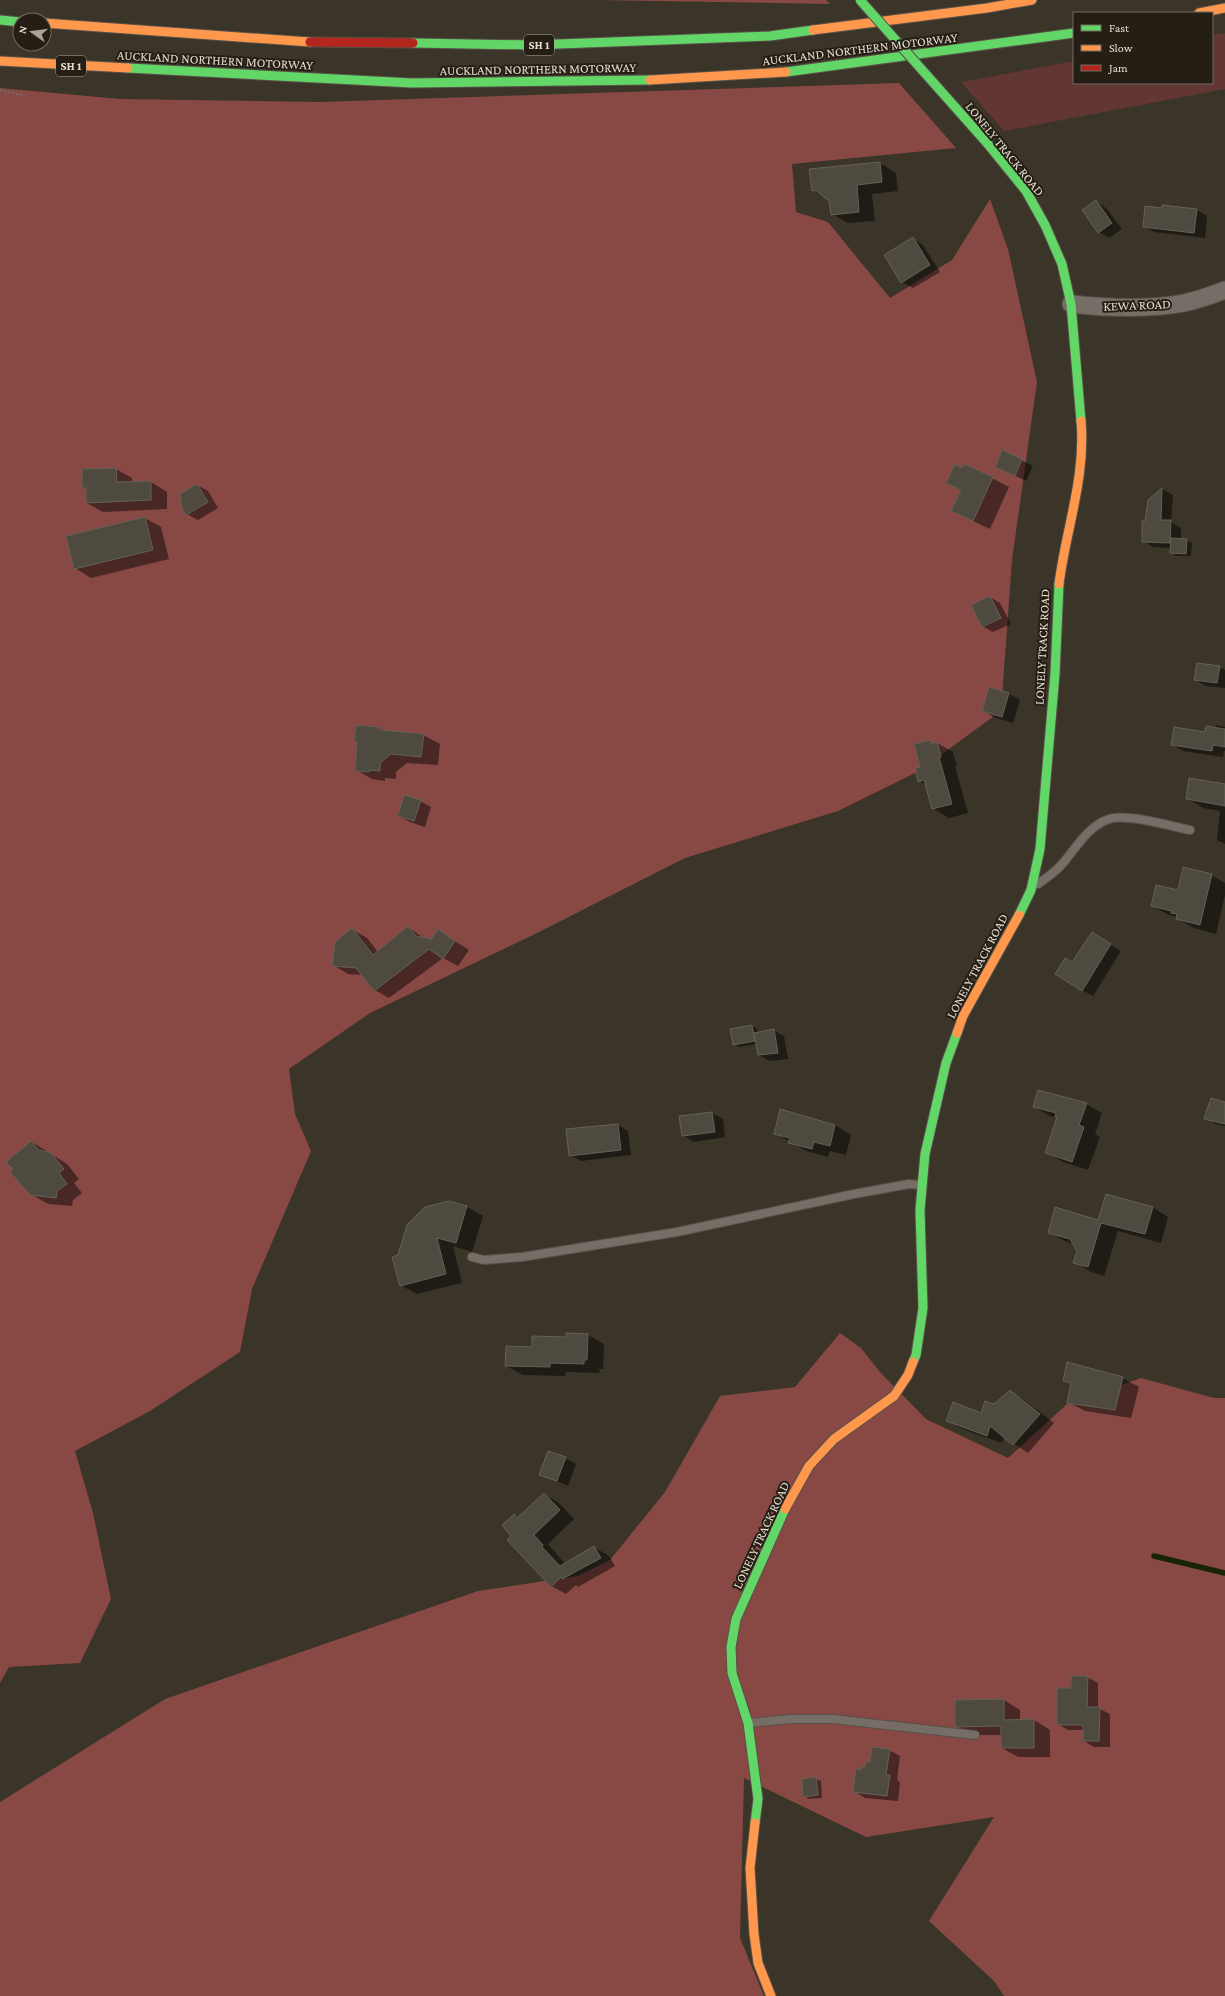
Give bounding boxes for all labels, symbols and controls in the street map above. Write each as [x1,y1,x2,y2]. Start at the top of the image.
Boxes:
north arrow [12,12,52,52]
legend [1073,12,1213,84]
text: Fast [1109,21,1130,35]
text: N [16,24,29,35]
street label: AUCKLAND NORTHERN MOTORWAY [762,30,959,68]
road number: SH 1 [524,35,554,55]
text: Slow [1109,41,1133,55]
street label: AUCKLAND NORTHERN MOTORWAY [116,47,314,73]
road number: SH 1 [56,56,86,76]
street label: AUCKLAND NORTHERN MOTORWAY [440,60,637,78]
text: Jam [1108,61,1128,75]
street label: LONELY TRACK ROAD [963,99,1047,199]
street label: KEWA ROAD [1103,296,1171,314]
street label: LONELY TRACK ROAD [1031,588,1053,706]
street label: LONELY TRACK ROAD [943,911,1011,1021]
street label: LONELY TRACK ROAD [730,1479,792,1591]

